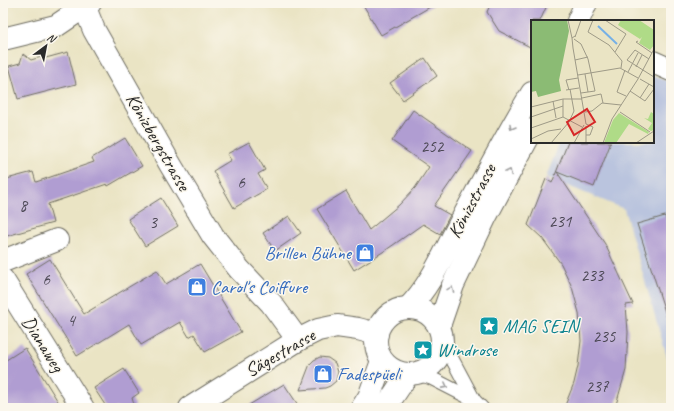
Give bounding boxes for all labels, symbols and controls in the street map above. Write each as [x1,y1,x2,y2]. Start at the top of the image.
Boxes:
inset map [531,20,654,143]
north arrow [26,26,66,66]
text: N [45,30,60,46]
street label: Könizbergstrasse [120,89,197,197]
one-way arrow [510,123,517,130]
house number: 252 [421,136,445,157]
street label: Könizstrasse [442,158,502,242]
one-way arrow [504,169,511,177]
house number: 6 [237,172,246,193]
house number: 8 [19,195,29,216]
house number: 231 [549,211,573,232]
house number: 3 [149,212,158,233]
place label: Brillen Bühne [264,241,353,265]
shop icon: Brillen Bühne [354,242,376,264]
house number: 233 [581,265,605,286]
house number: 6 [42,269,51,290]
place label: Carol's Coiffure [211,275,309,299]
shop icon: Carol's Coiffure [186,276,208,298]
one-way arrow [447,286,455,293]
house number: 4 [67,310,77,331]
street label: Dianaweg [17,312,70,378]
place label: MAG SEIN [503,314,581,338]
place icon: MAG SEIN [478,315,500,337]
street label: Sägestrasse [241,322,321,383]
house number: 235 [593,326,617,347]
place label: Windrose [437,338,499,362]
place icon: Windrose [412,339,434,361]
place label: Fadespüeli [337,362,403,386]
shop icon: Fadespüeli [312,363,334,385]
house number: 237 [586,376,610,397]
one-way arrow [441,381,449,388]

